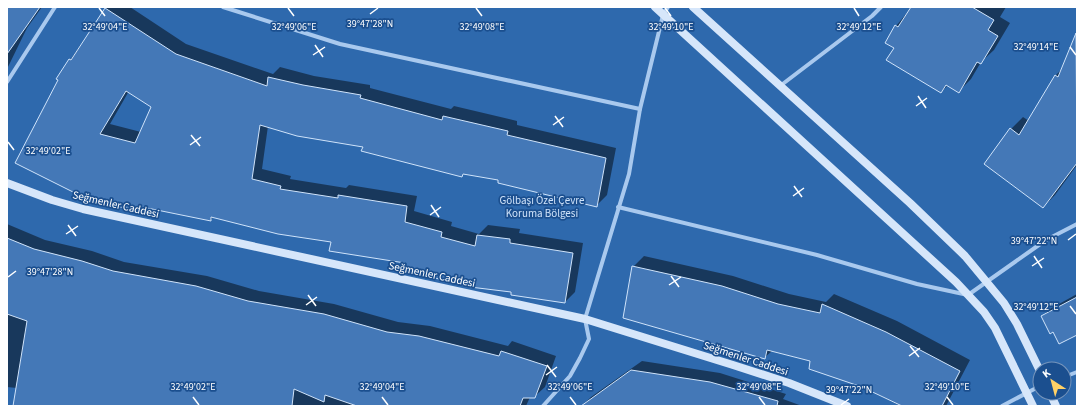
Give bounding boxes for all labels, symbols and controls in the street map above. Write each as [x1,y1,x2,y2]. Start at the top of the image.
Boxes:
text: 39°47'28"N [347,17,393,31]
text: 32°49'04"E [82,20,128,34]
text: 32°49'06"E [271,20,317,34]
text: 32°49'08"E [459,20,505,34]
text: 32°49'10"E [648,20,694,34]
text: 32°49'12"E [836,20,882,34]
text: 32°49'14"E [1013,40,1059,54]
text: 32°49'02"E [25,144,71,158]
street label: Seğmenler Caddesi [71,187,161,222]
park label: Gölbaşı Özel Çevre Koruma Bölgesi [500,193,585,221]
text: 39°47'22"N [1011,234,1057,248]
street label: Seğmenler Caddesi [387,258,477,291]
text: 39°47'28"N [27,265,73,279]
text: 32°49'12"E [1013,300,1059,314]
street label: Seğmenler Caddesi [701,338,790,379]
north arrow [1032,361,1072,401]
text: K [1039,365,1054,381]
text: 32°49'02"E [170,380,216,394]
text: 32°49'04"E [359,380,405,394]
text: 32°49'06"E [547,380,593,394]
text: 32°49'08"E [736,380,782,394]
text: 32°49'10"E [924,380,970,394]
text: 39°47'22"N [826,383,872,397]

